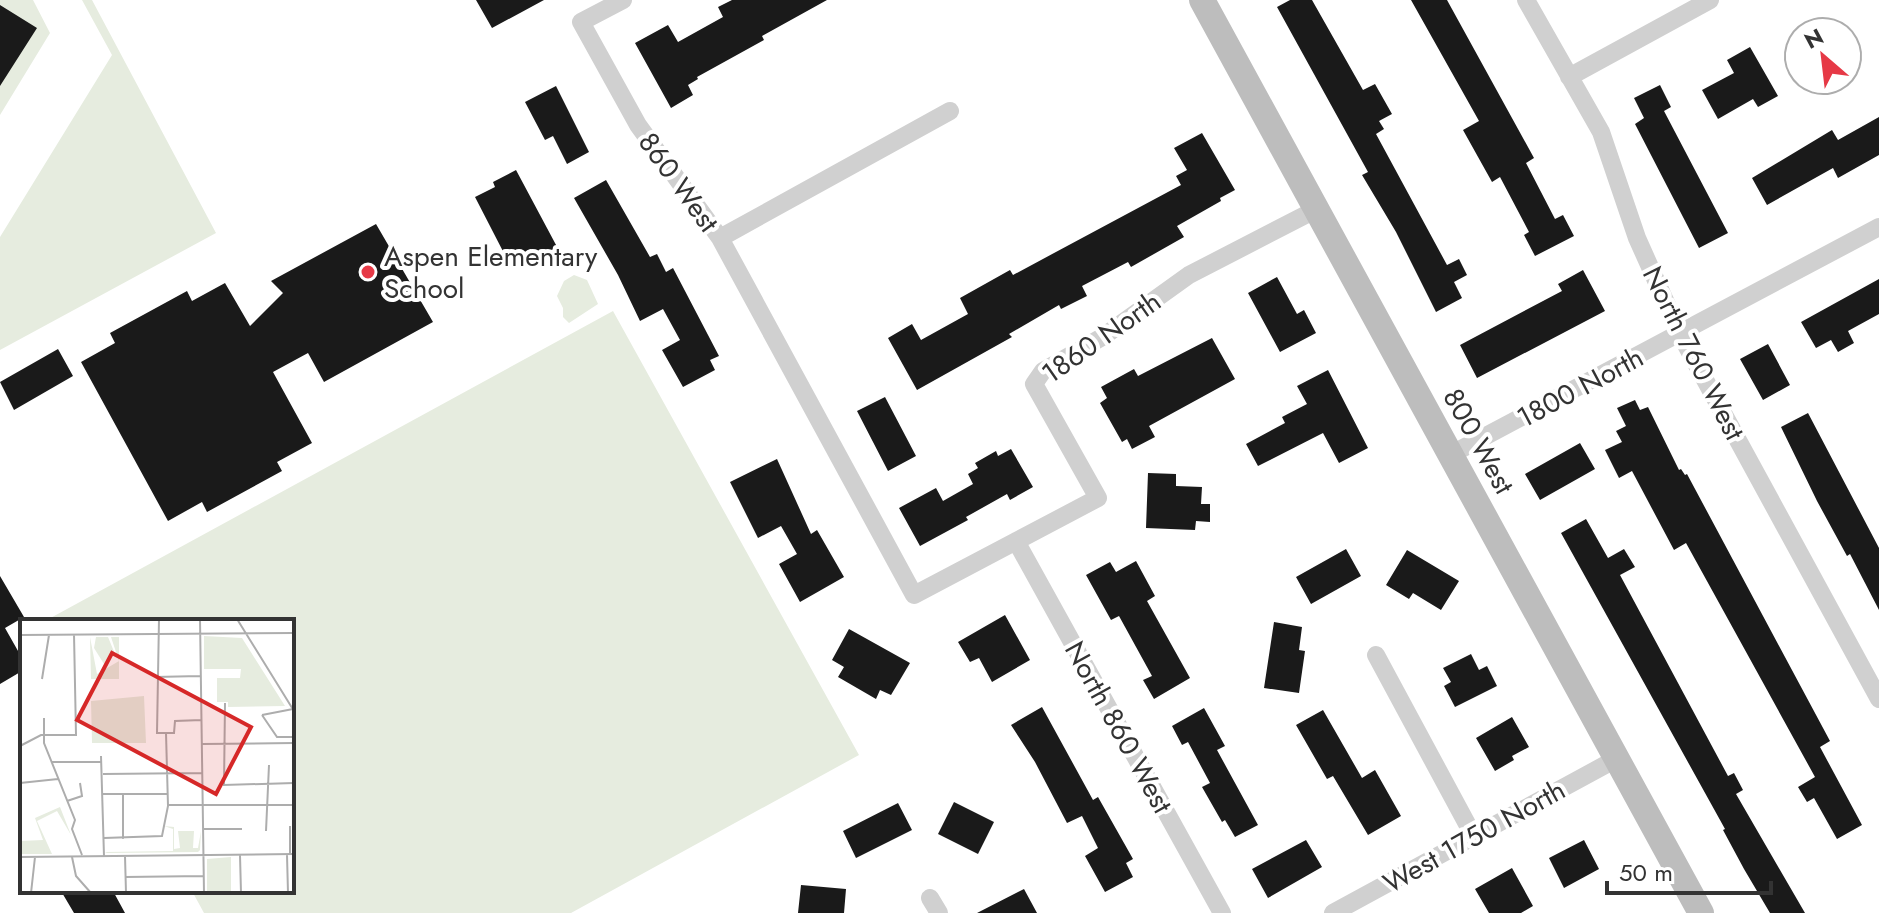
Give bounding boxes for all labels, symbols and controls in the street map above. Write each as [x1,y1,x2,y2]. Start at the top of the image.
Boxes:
north arrow [1783,16,1863,96]
text: N [1798,20,1829,57]
street label: 860 West [628,124,729,241]
place label: Aspen Elementary School [384,236,598,309]
street label: North 760 West [1632,259,1755,448]
marker: Aspen Elementary School [359,263,377,281]
street label: 1860 North [1033,281,1169,394]
street label: 1800 North [1510,337,1651,438]
street label: 800 West [1433,381,1525,502]
inset map [20,619,294,893]
street label: North 860 West [1054,634,1183,821]
street label: West 1750 North [1376,769,1573,903]
scale bar [1607,845,1771,895]
text: 50 m [1619,855,1673,890]

